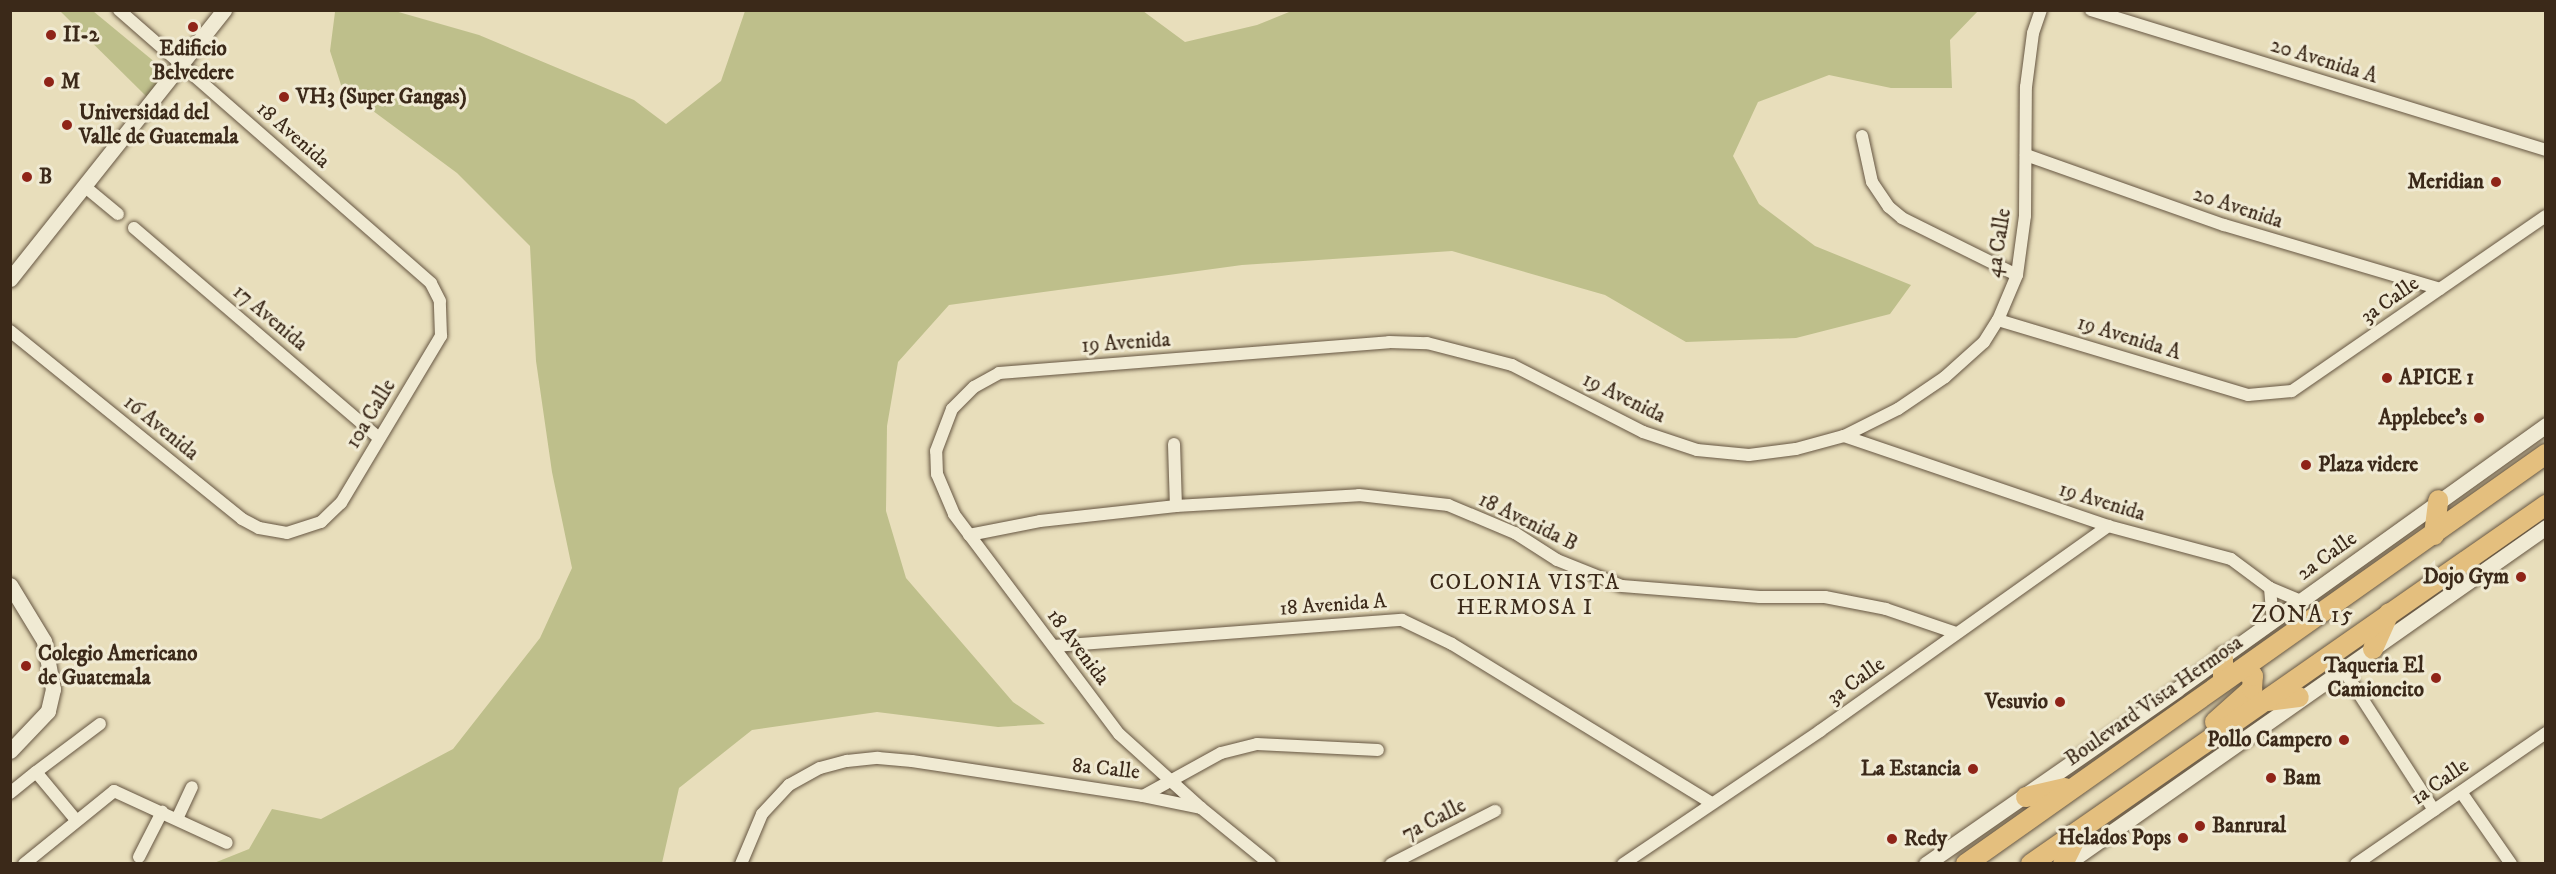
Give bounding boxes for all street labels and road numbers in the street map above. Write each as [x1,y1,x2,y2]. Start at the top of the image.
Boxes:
street label: 20 Avenida A [2267,33,2381,89]
street label: 18 Avenida [251,96,335,174]
street label: 20 Avenida [2190,182,2286,234]
street label: 4a Calle [1981,207,2017,279]
street label: 3a Calle [2356,271,2424,329]
street label: 17 Avenida [227,279,313,357]
street label: 19 Avenida A [2074,310,2184,366]
street label: 19 Avenida [1081,327,1171,359]
street label: 19 Avenida [1578,367,1670,429]
street label: 10a Calle [341,375,401,453]
street label: 16 Avenida [118,390,204,466]
street label: 19 Avenida [2056,477,2148,527]
street label: 18 Avenida B [1474,487,1582,557]
street label: 2a Calle [2292,526,2362,586]
street label: 18 Avenida A [1279,589,1387,621]
street label: 18 Avenida [1041,604,1115,690]
street label: Boulevard Vista Hermosa [2060,630,2248,772]
street label: 3a Calle [1822,652,1890,710]
street label: 8a Calle [1071,753,1141,785]
street label: 1a Calle [2406,753,2474,811]
street label: 7a Calle [1398,793,1470,847]

